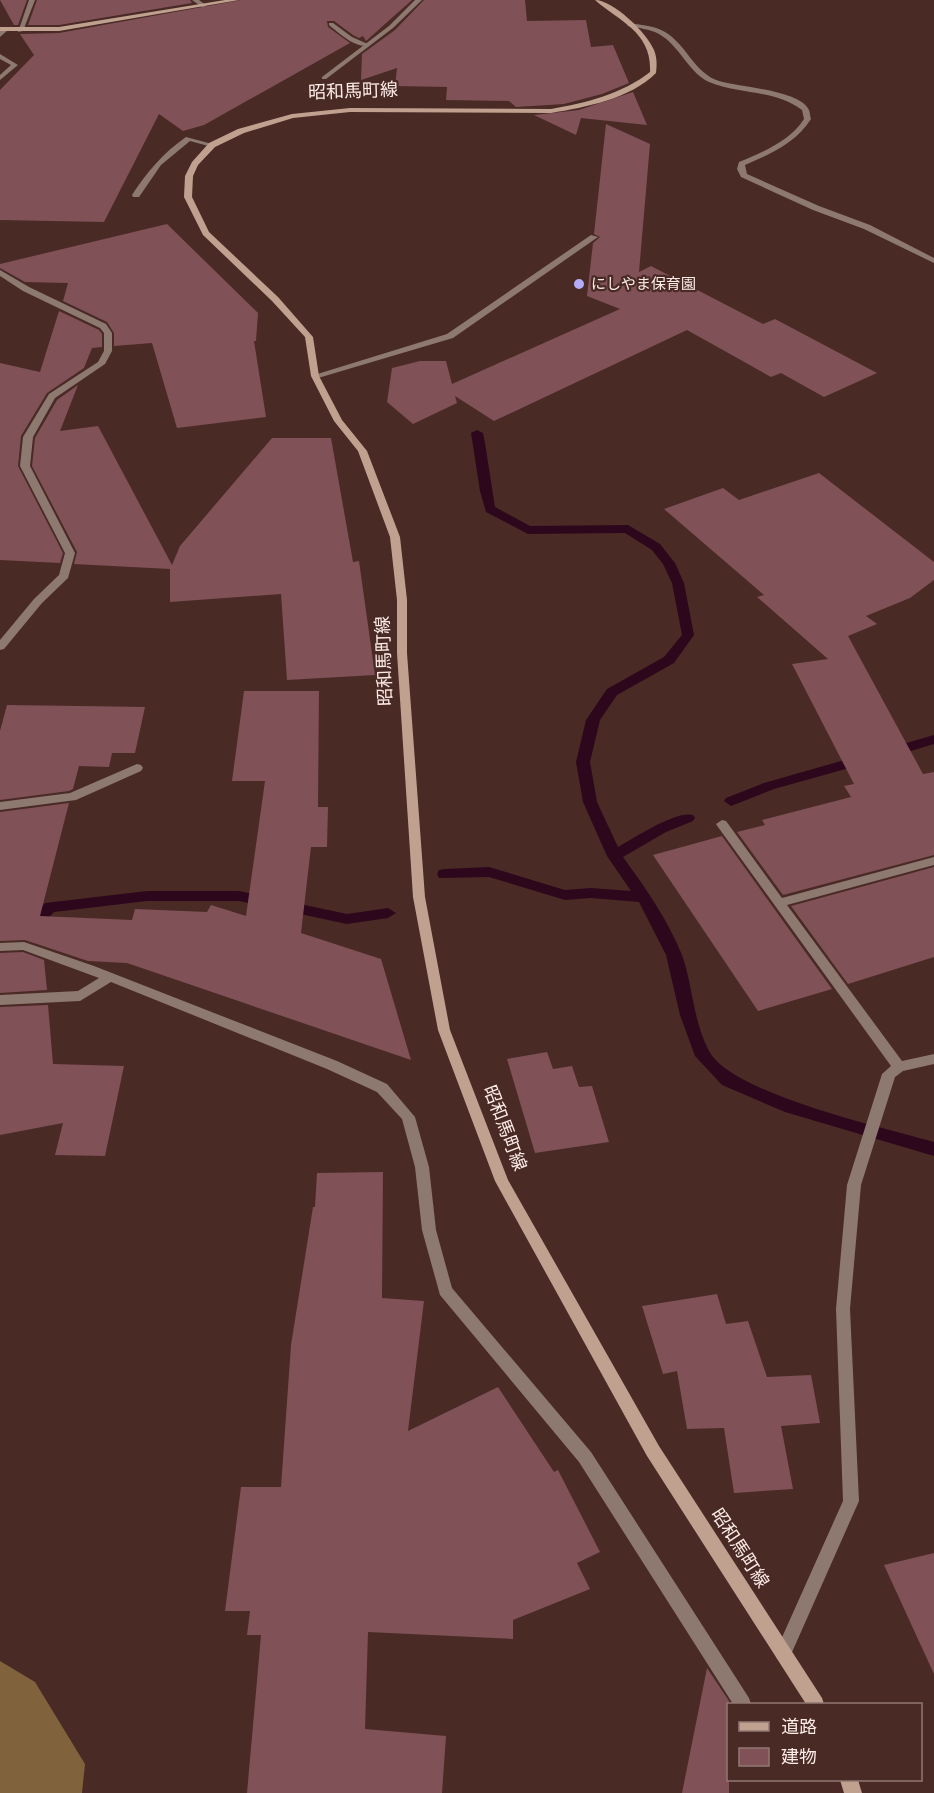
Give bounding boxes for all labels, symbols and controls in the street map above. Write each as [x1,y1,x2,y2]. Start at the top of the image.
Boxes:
street label: 昭和馬町線 [308,77,398,103]
place label: にしやま保育園 [591,274,696,292]
marker: にしやま保育園 [572,277,586,291]
street label: 昭和馬町線 [370,616,396,706]
street label: 昭和馬町線 [480,1082,532,1174]
street label: 昭和馬町線 [707,1504,775,1591]
legend [727,1703,922,1781]
text: 道路 [781,1715,817,1737]
text: 建物 [781,1745,817,1767]

